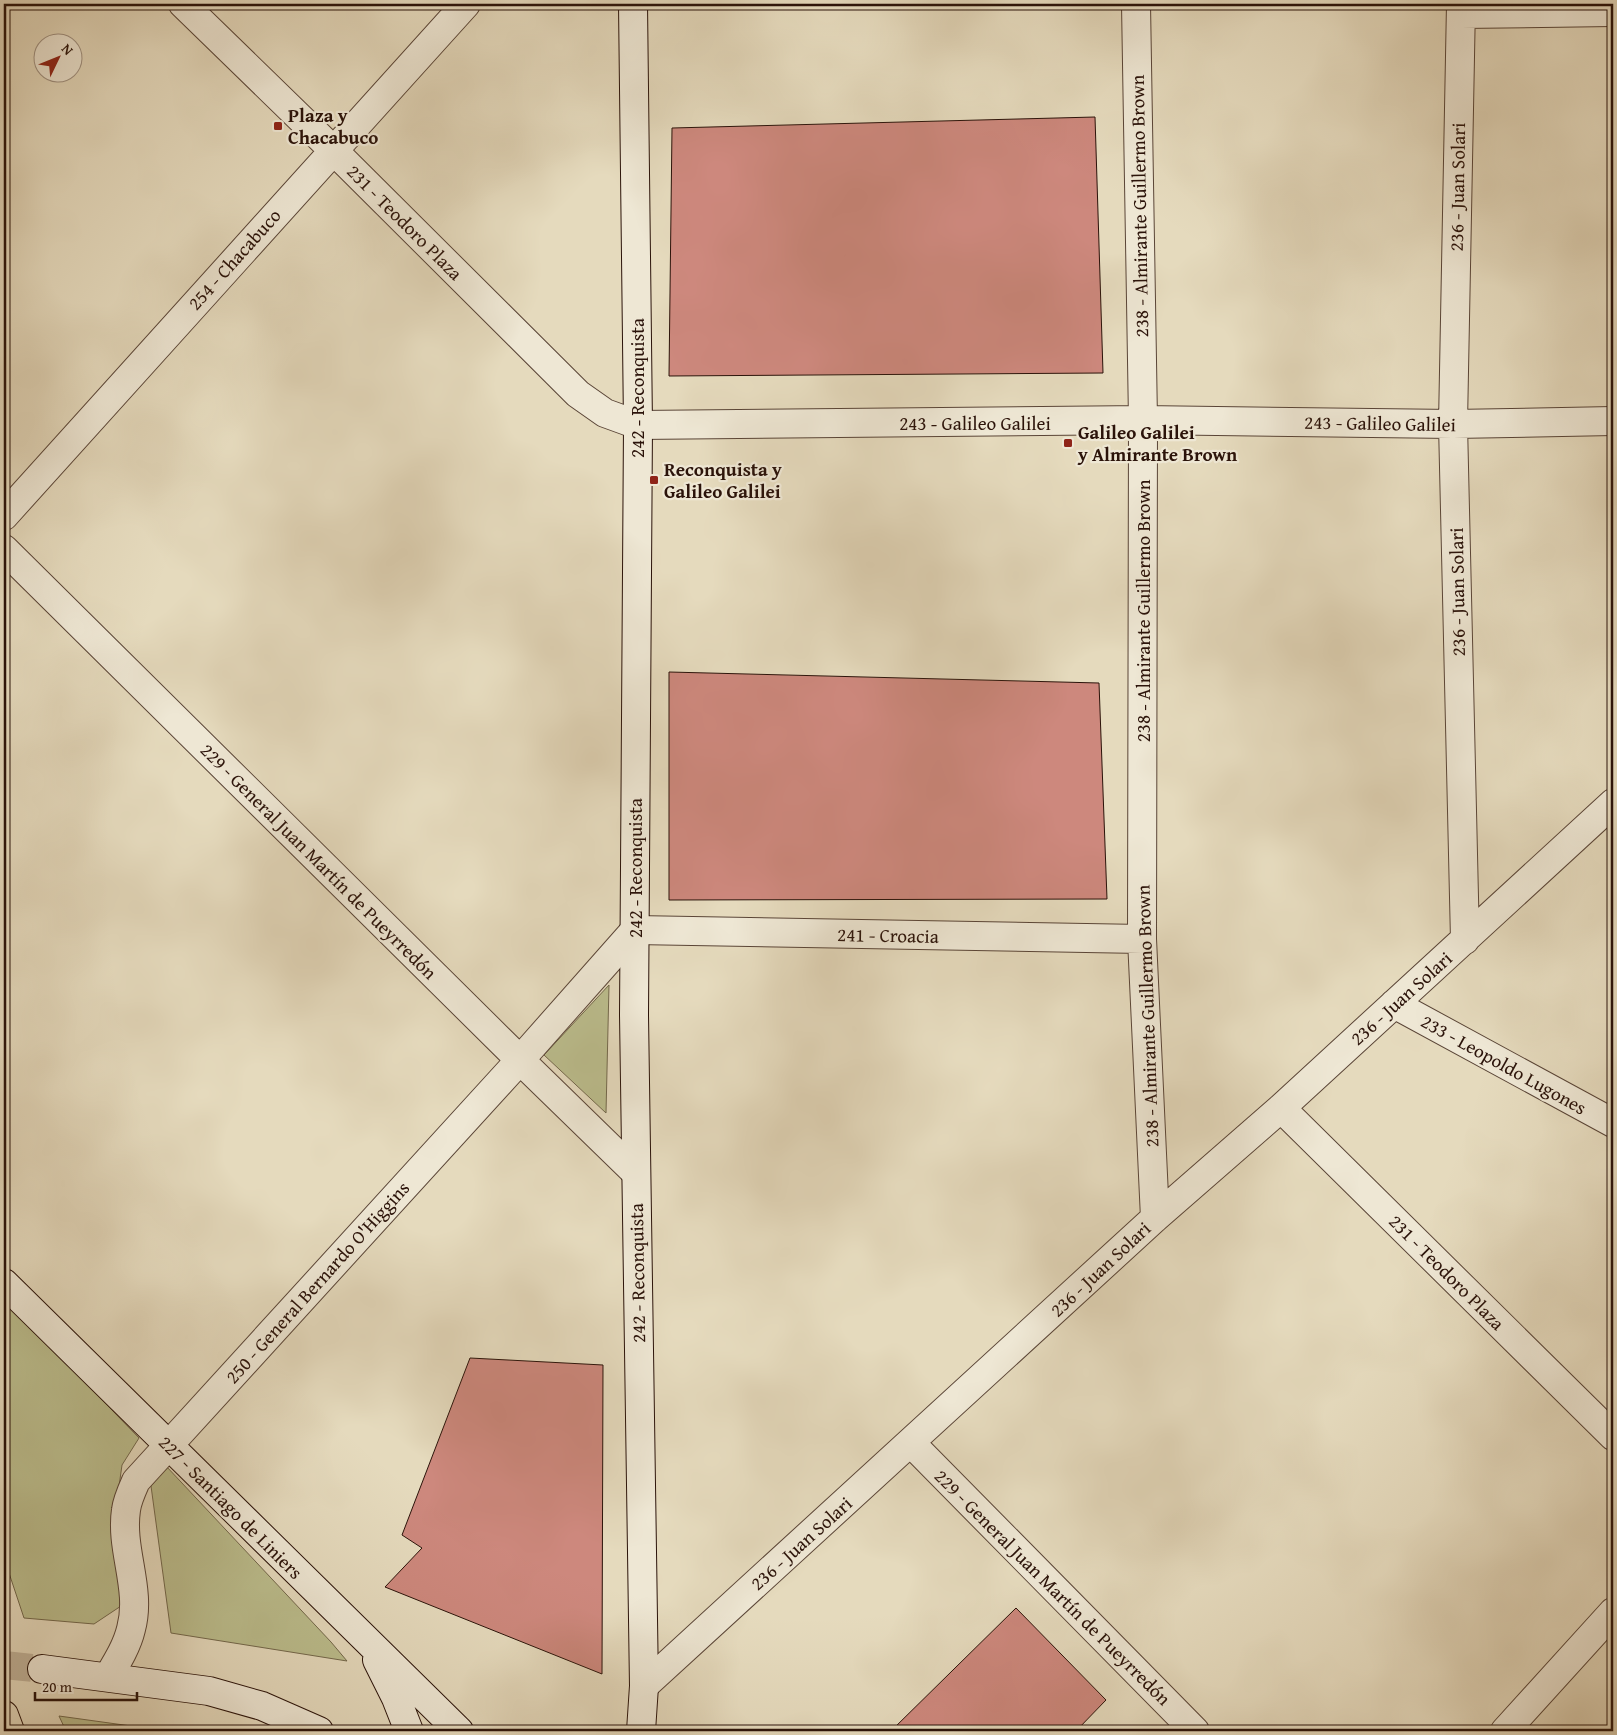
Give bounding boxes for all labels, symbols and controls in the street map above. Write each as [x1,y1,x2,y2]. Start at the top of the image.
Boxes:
north arrow [32,32,82,82]
text: N [57,39,78,60]
street label: 238 - Almirante Guillermo Brown [1123,74,1155,338]
place label: Plaza y Chacabuco [288,101,378,151]
marker: Plaza y Chacabuco [272,120,284,132]
street label: 236 - Juan Solari [1442,122,1472,252]
street label: 231 - Teodoro Plaza [341,158,469,286]
street label: 254 - Chacabuco [181,202,287,316]
street label: 242 - Reconquista [623,318,651,458]
street label: 243 - Galileo Galilei [1304,408,1456,438]
street label: 243 - Galileo Galilei [899,409,1051,437]
place label: Galileo Galilei y Almirante Brown [1077,418,1238,468]
marker: Galileo Galilei y Almirante Brown [1062,437,1074,449]
place label: Reconquista y Galileo Galilei [664,455,782,505]
marker: Reconquista y Galileo Galilei [648,474,660,486]
street label: 238 - Almirante Guillermo Brown [1129,479,1157,742]
street label: 236 - Juan Solari [1442,527,1472,657]
street label: 229 - General Juan Martín de Pueyrredón [194,736,444,986]
street label: 242 - Reconquista [621,798,649,938]
street label: 238 - Almirante Guillermo Brown [1128,884,1166,1148]
street label: 241 - Croacia [837,920,939,950]
street label: 236 - Juan Solari [1344,944,1458,1052]
street label: 233 - Leopoldo Lugones [1416,1007,1592,1121]
street label: 250 - General Bernardo O'Higgins [218,1175,416,1389]
street label: 242 - Reconquista [622,1203,652,1343]
street label: 231 - Teodoro Plaza [1383,1208,1511,1336]
street label: 236 - Juan Solari [1043,1215,1157,1323]
street label: 227 - Santiago de Liniers [153,1429,309,1585]
street label: 229 - General Juan Martín de Pueyrredón [928,1462,1178,1712]
street label: 236 - Juan Solari [744,1489,858,1597]
scale bar [35,1670,138,1702]
text: 20 m [42,1676,73,1697]

